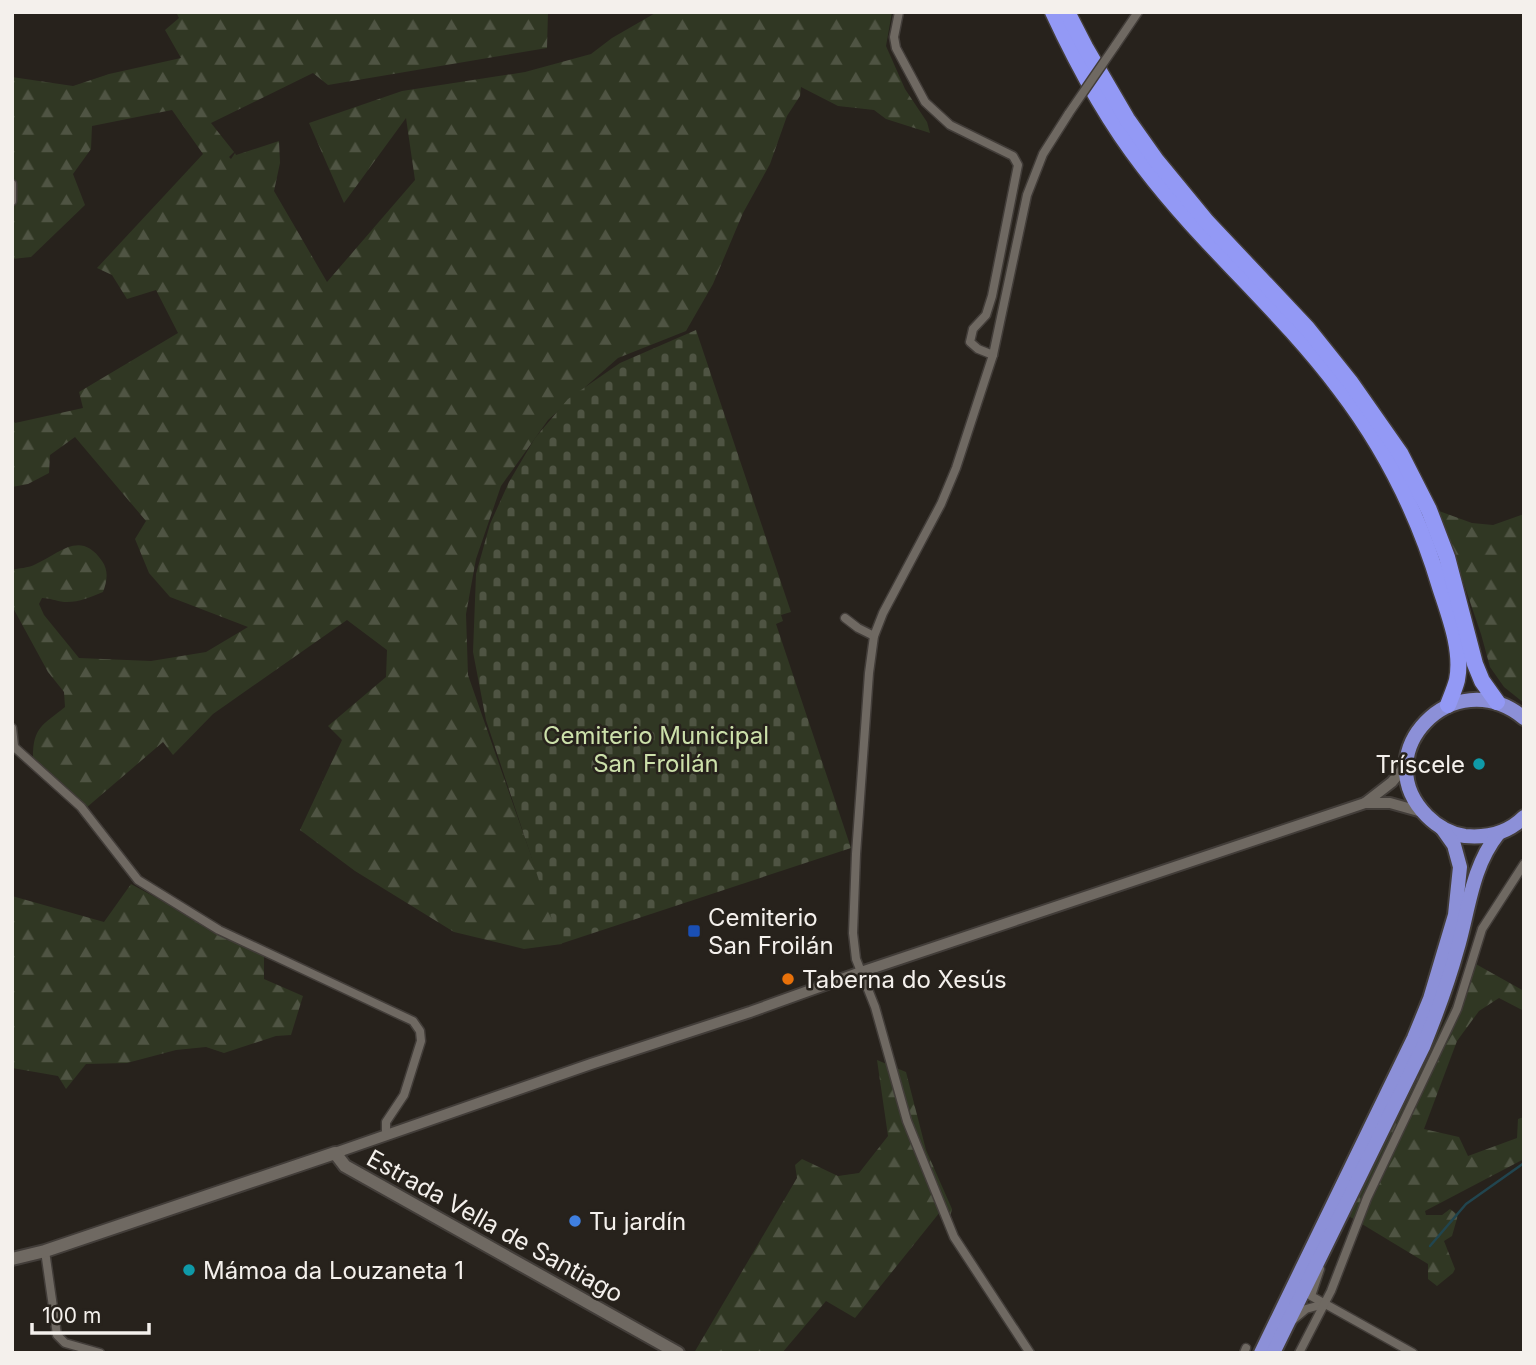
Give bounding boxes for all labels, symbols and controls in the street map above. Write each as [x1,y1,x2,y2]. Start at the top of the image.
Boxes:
park label: Cemiterio Municipal San Froilán [543,721,769,778]
place label: Tríscele [1375,750,1465,779]
marker: Tríscele [1471,756,1487,772]
place label: Cemiterio San Froilán [708,903,834,960]
marker: Cemiterio San Froilán [686,923,702,939]
place label: Taberna do Xesús [802,965,1007,994]
marker: Taberna do Xesús [780,971,796,987]
street label: Estrada Vella de Santiago [362,1143,628,1309]
place label: Tu jardín [589,1207,686,1236]
marker: Tu jardín [567,1213,583,1229]
place label: Mámoa da Louzaneta 1 [203,1256,464,1285]
marker: Mámoa da Louzaneta 1 [181,1262,197,1278]
scale bar [32,1292,149,1336]
text: 100 m [42,1303,101,1328]

